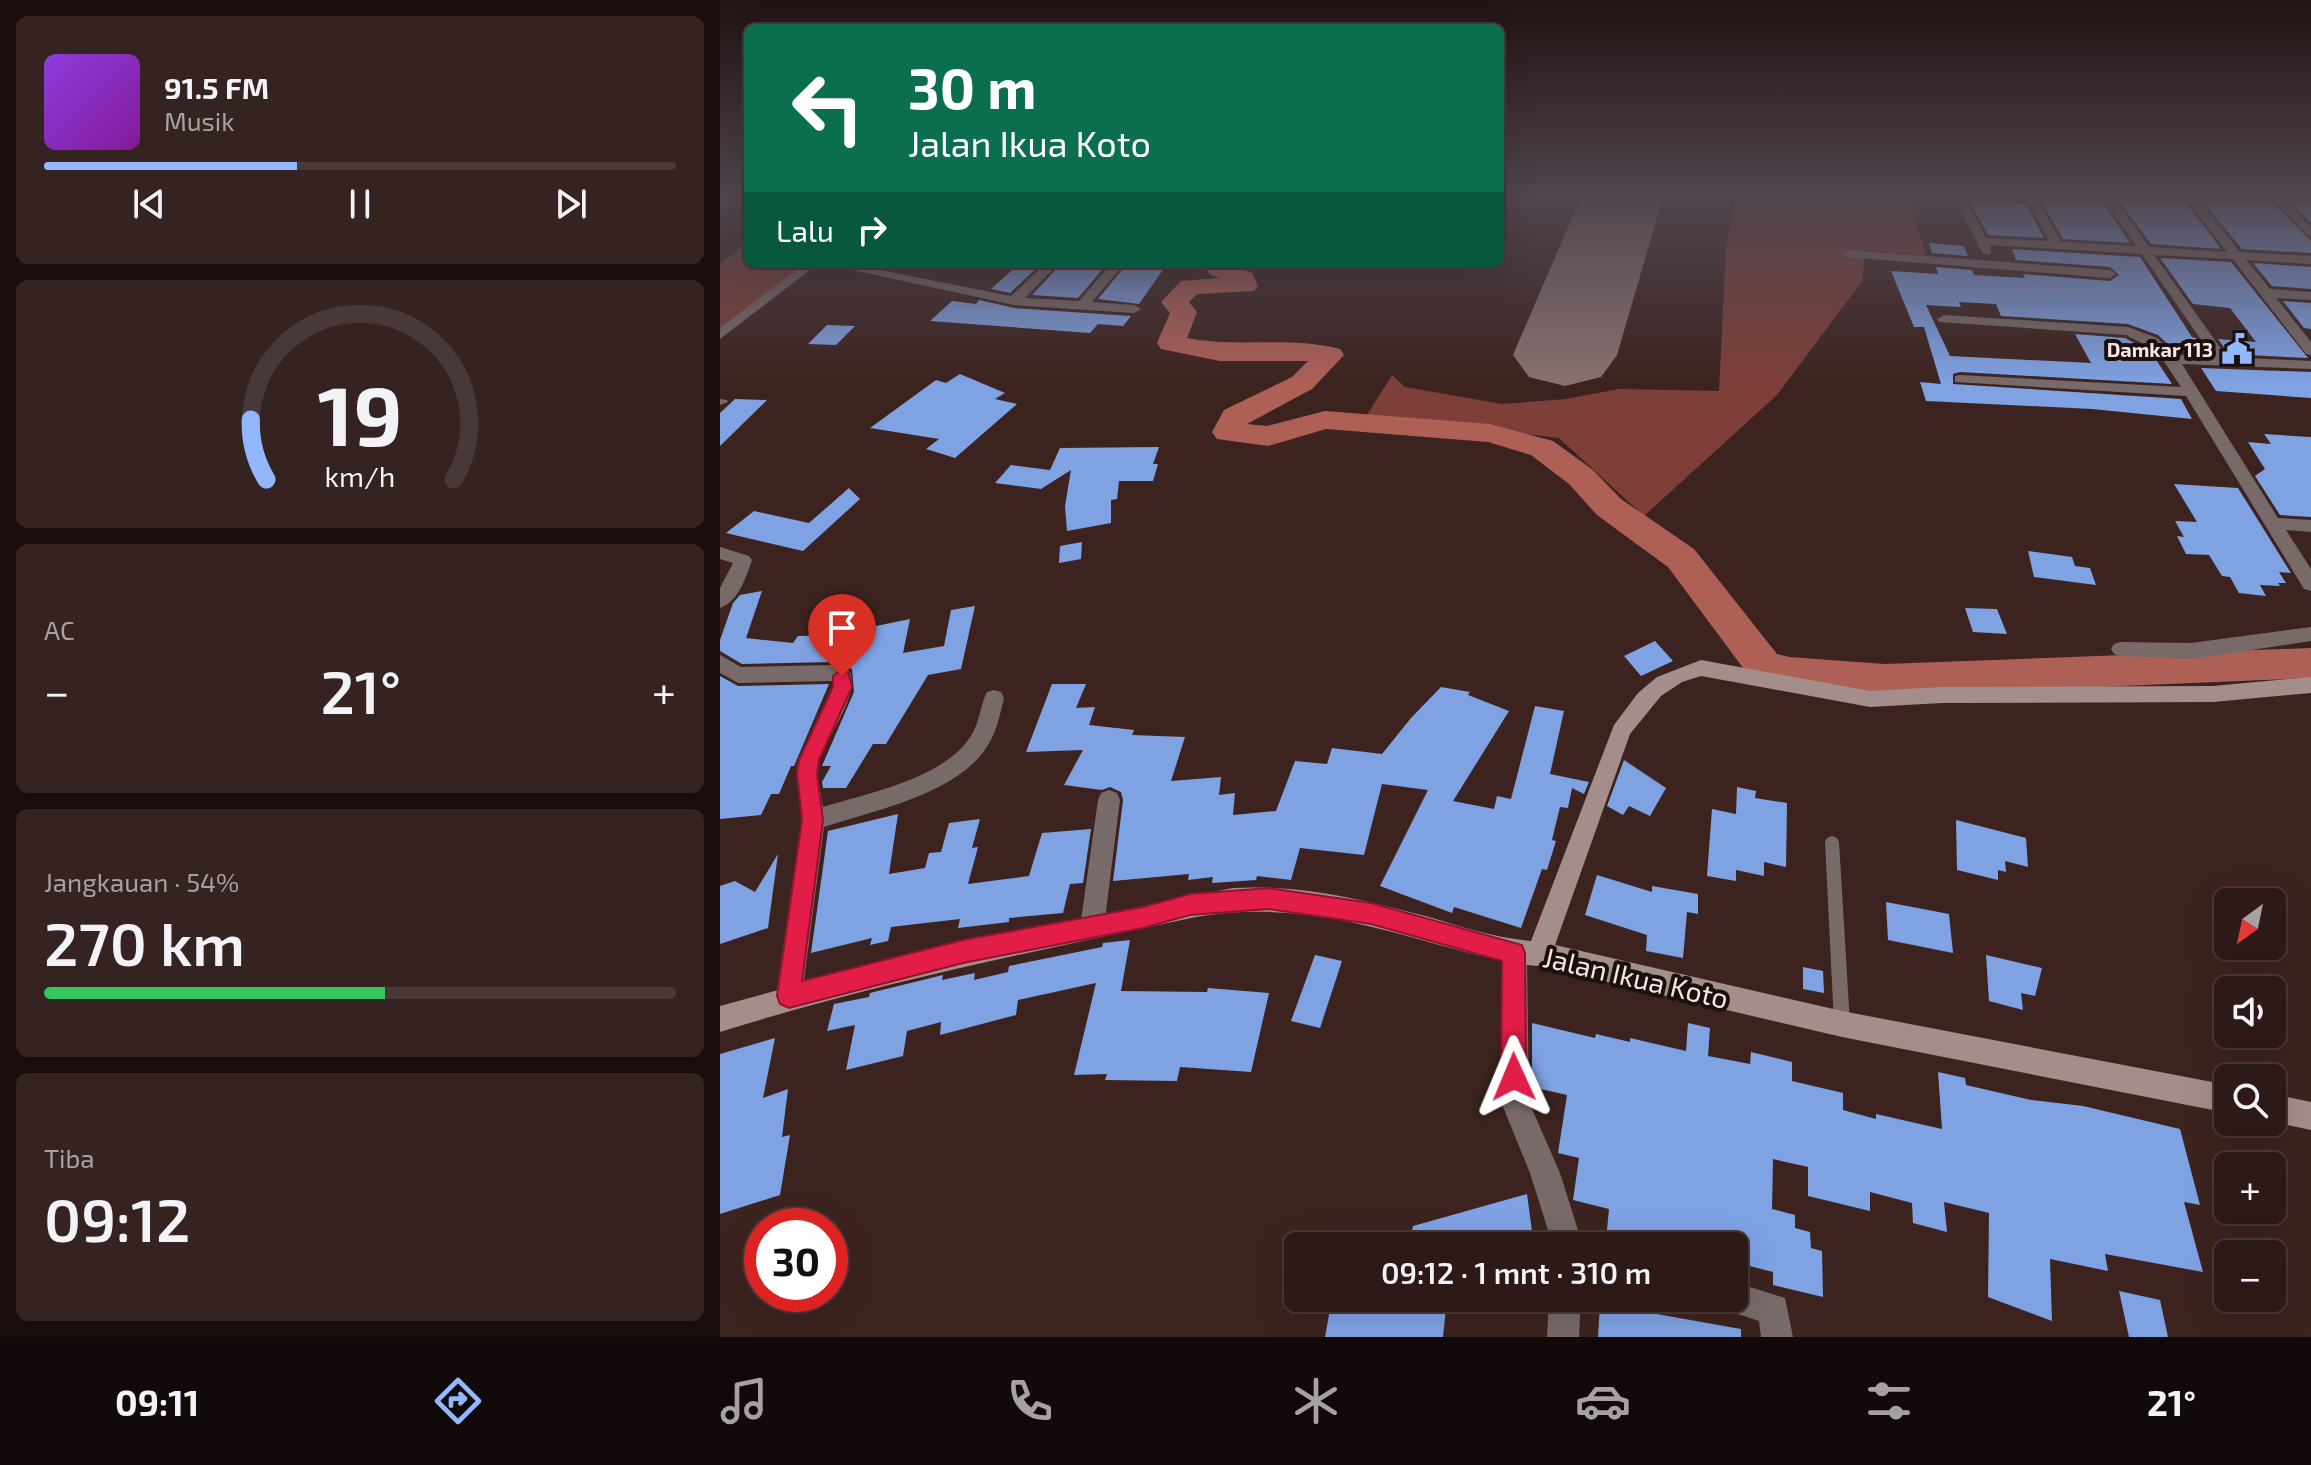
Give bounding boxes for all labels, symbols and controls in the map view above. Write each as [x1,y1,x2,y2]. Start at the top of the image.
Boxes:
text: 30 m [908,53,1037,120]
icon: left [776,56,880,160]
text: 91.5 FM [164,69,269,105]
text: Musik [164,105,235,136]
text: Jalan Ikua Koto [908,121,1151,164]
icon: previous [127,182,171,226]
icon: pause [338,182,382,226]
icon: next [549,182,593,226]
icon: right [850,208,894,252]
text: Lalu [776,212,834,248]
public building icon: Damkar 113 [2220,332,2254,366]
place label: Damkar 113 [2107,337,2213,361]
text: 19 [317,363,403,463]
text: km/h [325,458,395,493]
pin [808,594,876,676]
icon: arrive [820,606,864,650]
text: AC [44,614,75,645]
text: 21° [320,654,401,726]
text: − [44,664,70,717]
text: + [652,664,676,717]
text: Jangkauan · 54% [44,866,239,897]
north arrow [2214,888,2286,960]
map controls [2214,888,2286,1312]
text: 270 km [44,906,245,978]
street label: Jalan Ikua Koto [1540,939,1732,1015]
button: sound [2214,976,2286,1048]
position arrow [1472,1035,1556,1119]
button: search [2214,1064,2286,1136]
text: Tiba [44,1142,95,1173]
button: + [2214,1152,2286,1224]
text: 09:12 [44,1182,190,1254]
speed limit sign: 30 [744,1208,848,1312]
button: − [2214,1240,2286,1312]
text: 09:12 · 1 mnt · 310 m [1381,1254,1651,1290]
icon: directions [430,1373,486,1429]
icon: music [716,1373,772,1429]
icon: phone [1002,1373,1058,1429]
icon: climate [1288,1373,1344,1429]
icon: car [1575,1373,1631,1429]
icon: filters [1861,1373,1917,1429]
text: 09:11 [115,1380,199,1423]
text: 21° [2147,1380,2196,1423]

